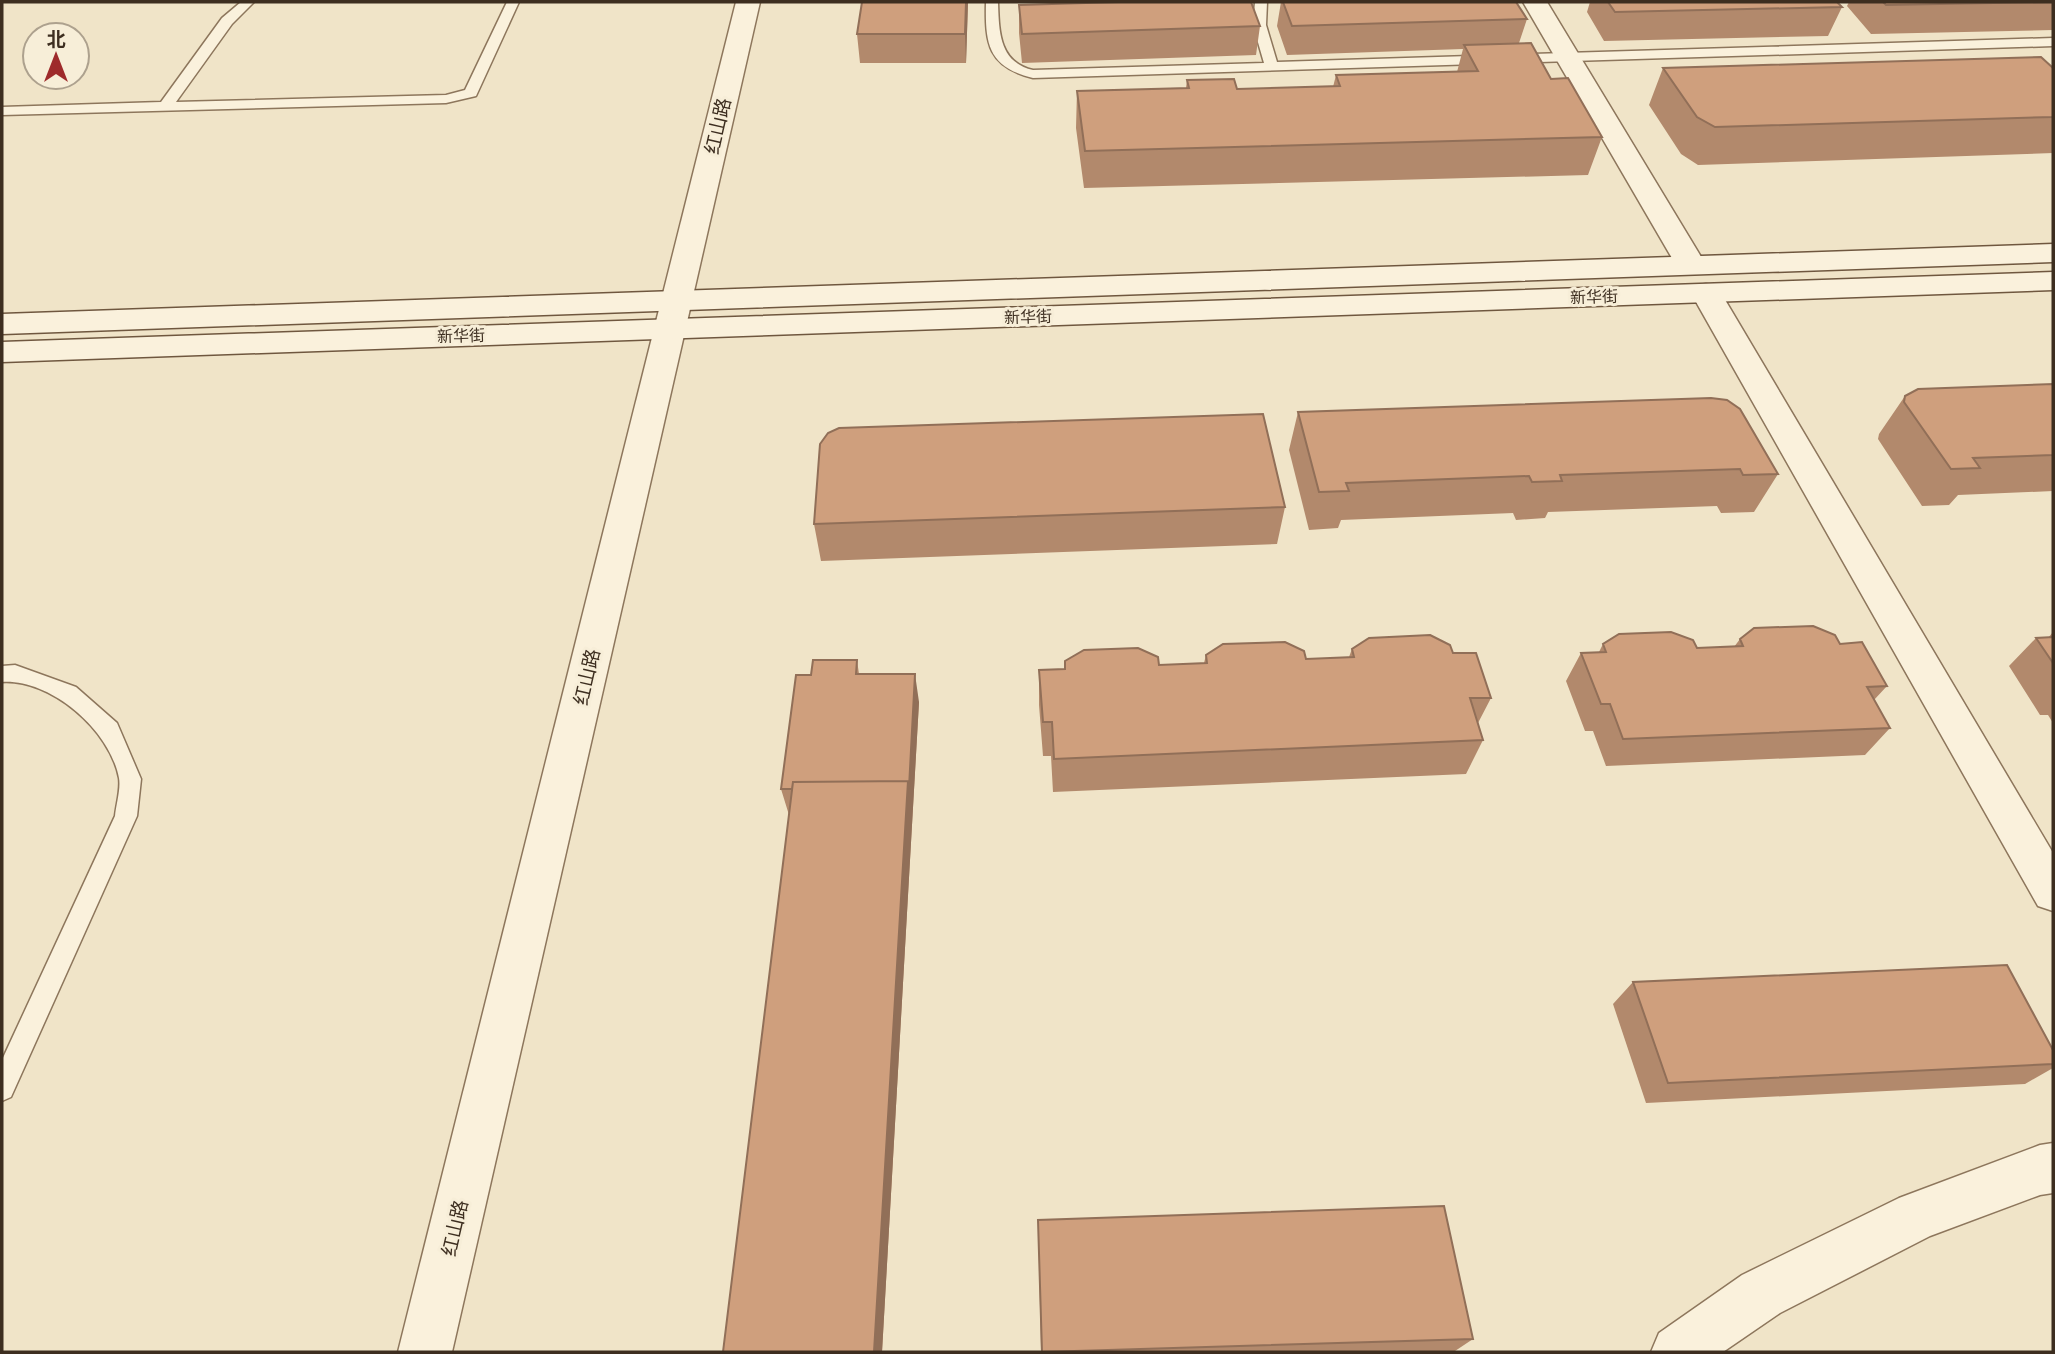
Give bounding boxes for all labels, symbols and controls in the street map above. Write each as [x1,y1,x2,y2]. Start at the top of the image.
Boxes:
north arrow [21,21,91,91]
text: 北 [46,28,66,51]
street label: 红山路 [700,96,736,156]
street label: 新华街 [1570,287,1618,307]
street label: 新华街 [1004,307,1052,327]
street label: 新华街 [437,326,485,346]
street label: 红山路 [569,647,605,707]
street label: 红山路 [437,1198,473,1258]

